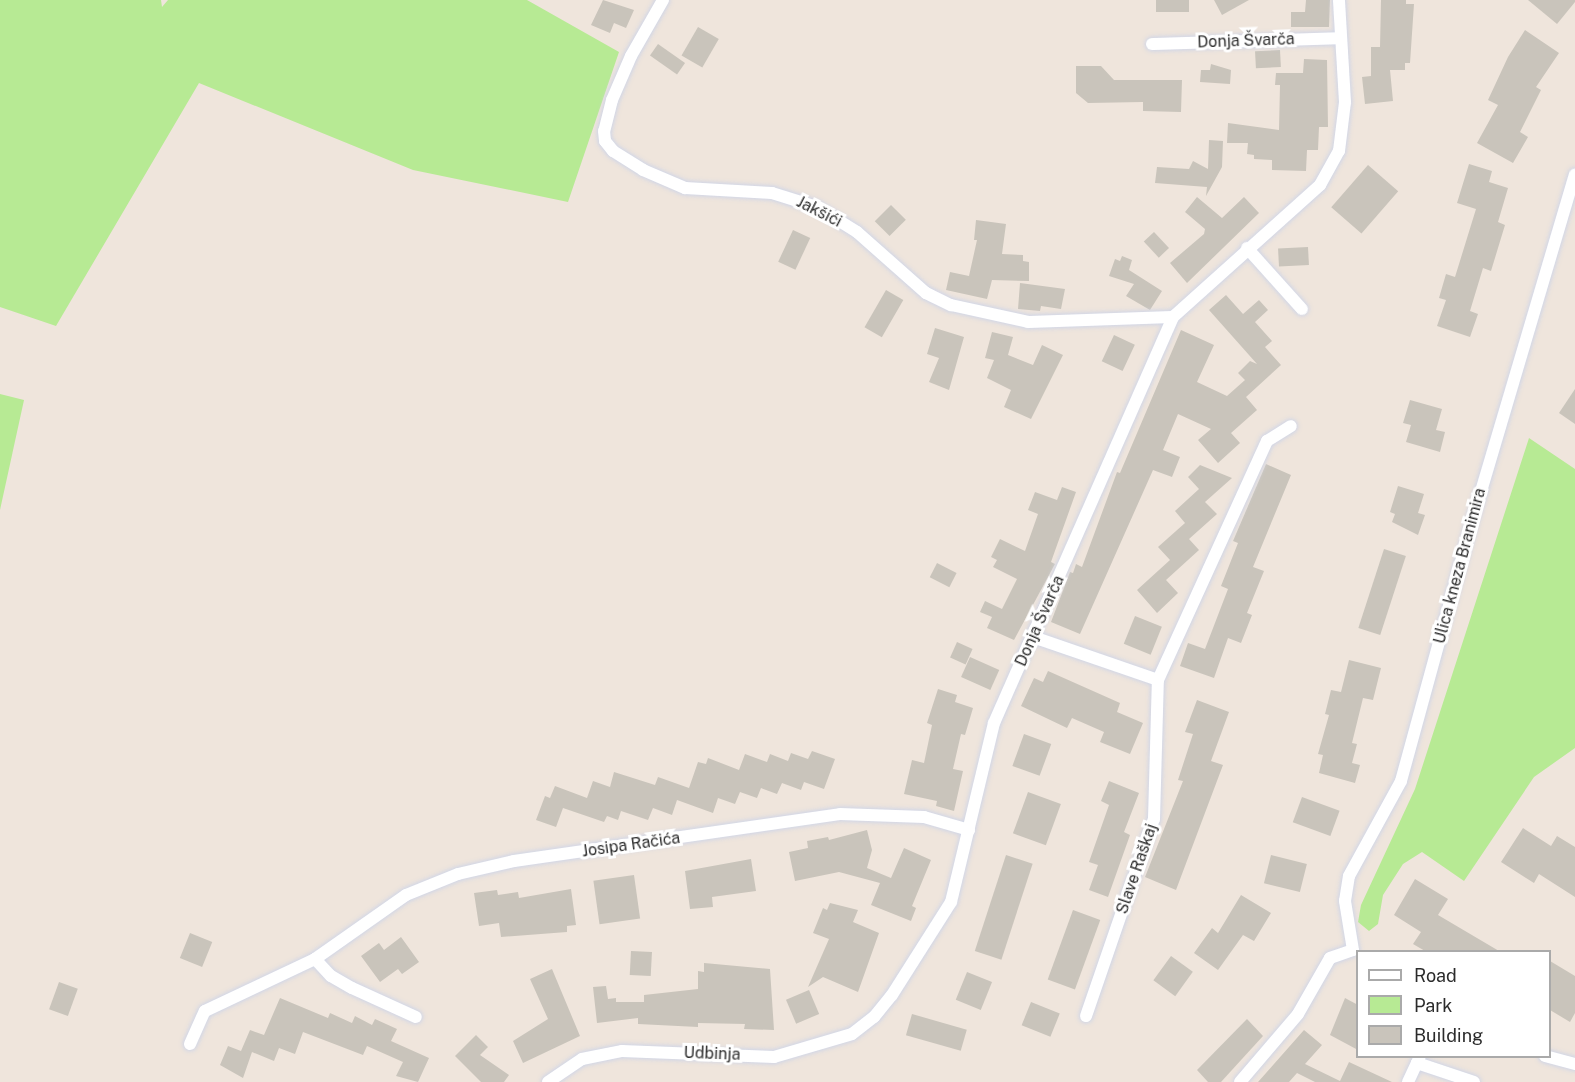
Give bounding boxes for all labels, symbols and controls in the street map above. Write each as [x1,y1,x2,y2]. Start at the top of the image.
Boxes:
street label: Donja Švarča [1197,30,1295,52]
street label: Jakšići [793,192,845,232]
street label: Ulica kneza Branimira [1430,486,1490,646]
street label: Donja Švarča [1011,573,1069,669]
street label: Slave Raškaj [1113,821,1161,917]
street label: Josipa Račića [581,829,681,861]
legend [1356,950,1551,1058]
text: Road [1414,965,1457,986]
text: Park [1414,995,1452,1016]
text: Building [1414,1025,1483,1046]
street label: Udbinja [683,1043,741,1065]

